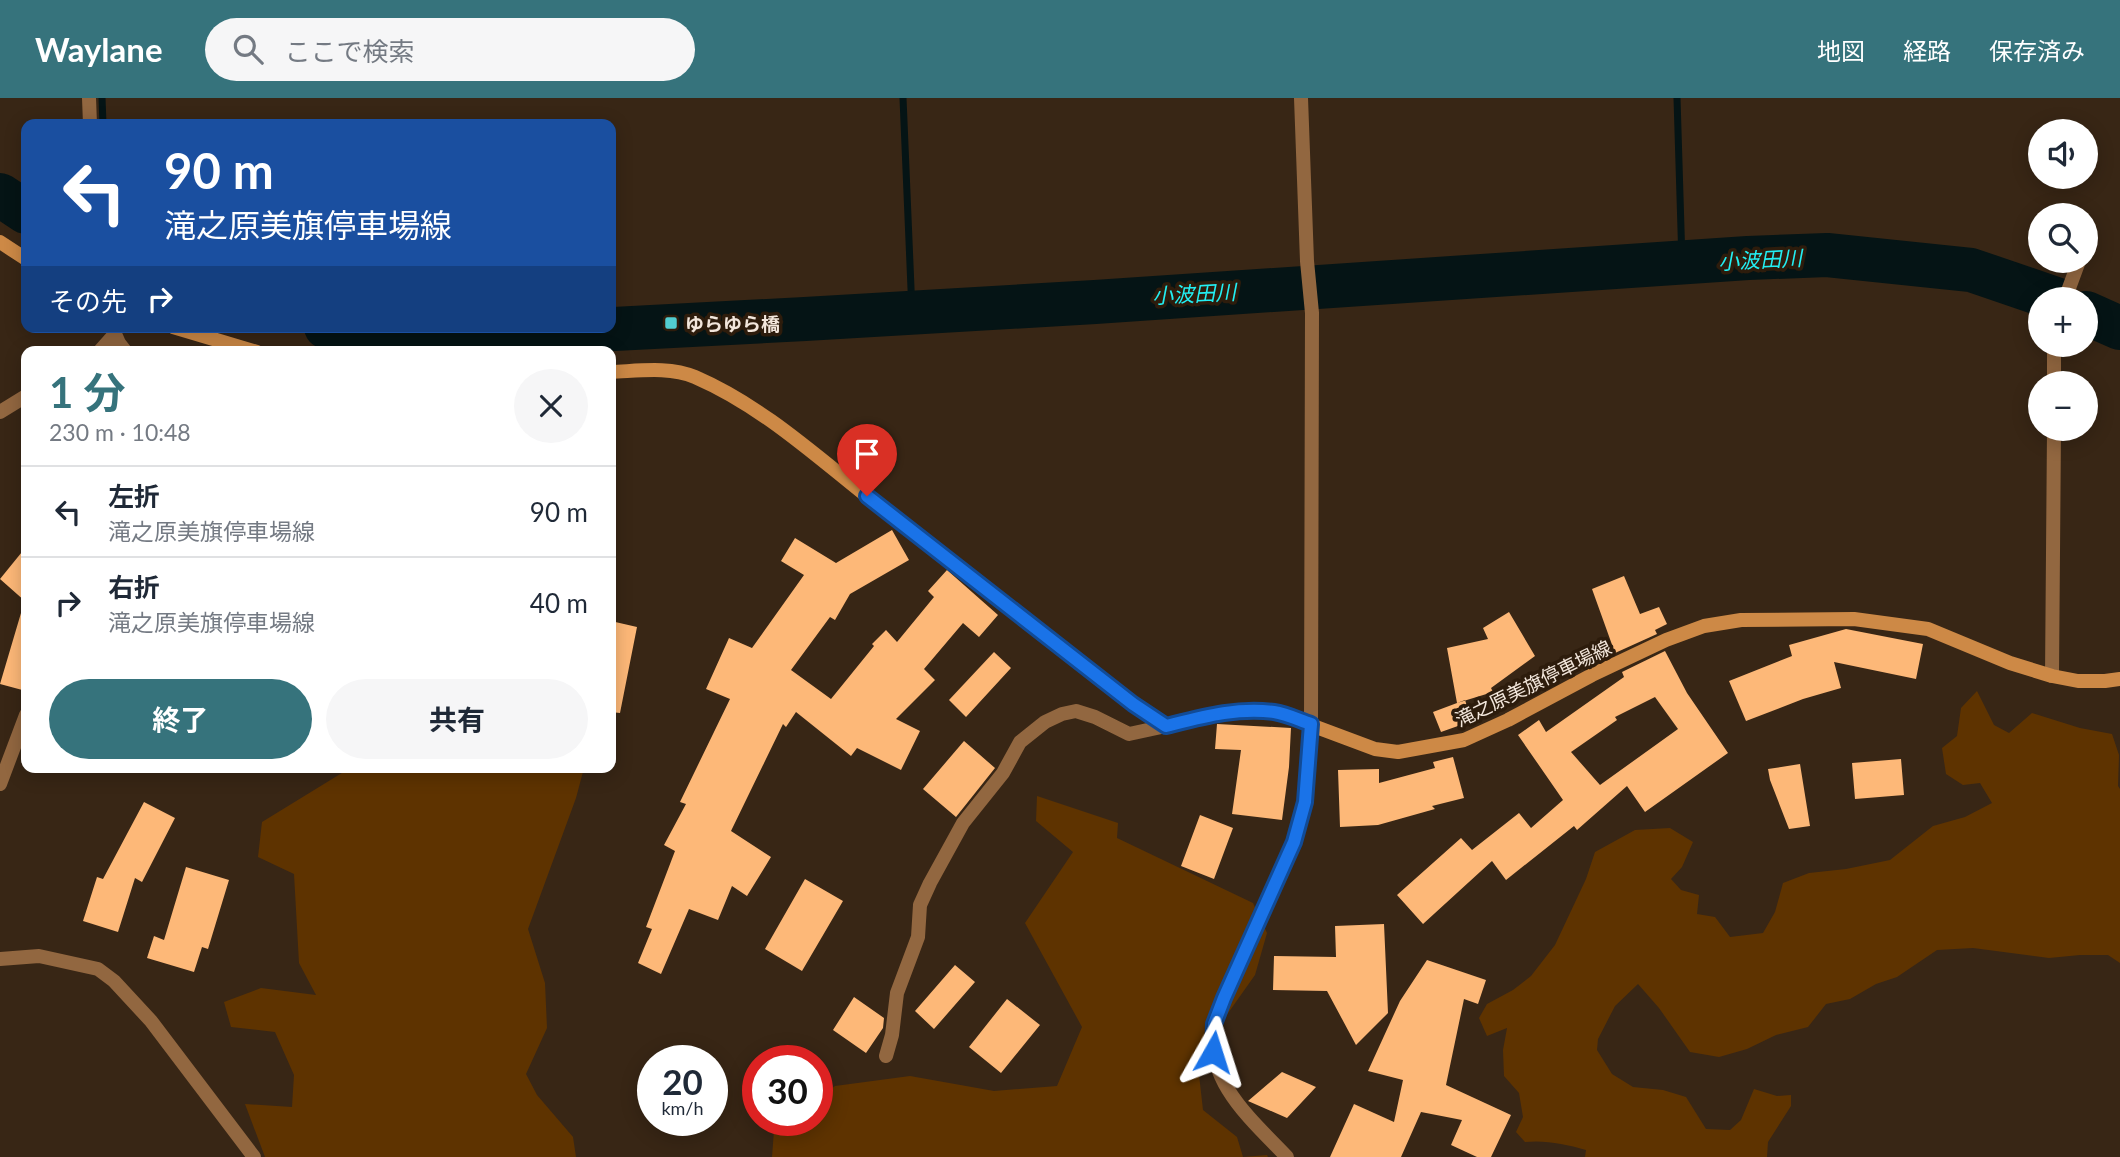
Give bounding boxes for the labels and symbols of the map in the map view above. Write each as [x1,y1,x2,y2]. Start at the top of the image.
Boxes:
water label: 小波田川 [1717,244,1805,274]
water label: 小波田川 [1151,278,1239,308]
place label: ゆらゆら橋 [685,312,780,335]
marker: ゆらゆら橋 [663,315,679,331]
pin [837,424,897,496]
street label: 滝之原美旗停車場線 [1451,635,1615,731]
position arrow [1176,1015,1250,1089]
speed limit sign: 30 [742,1045,833,1136]

